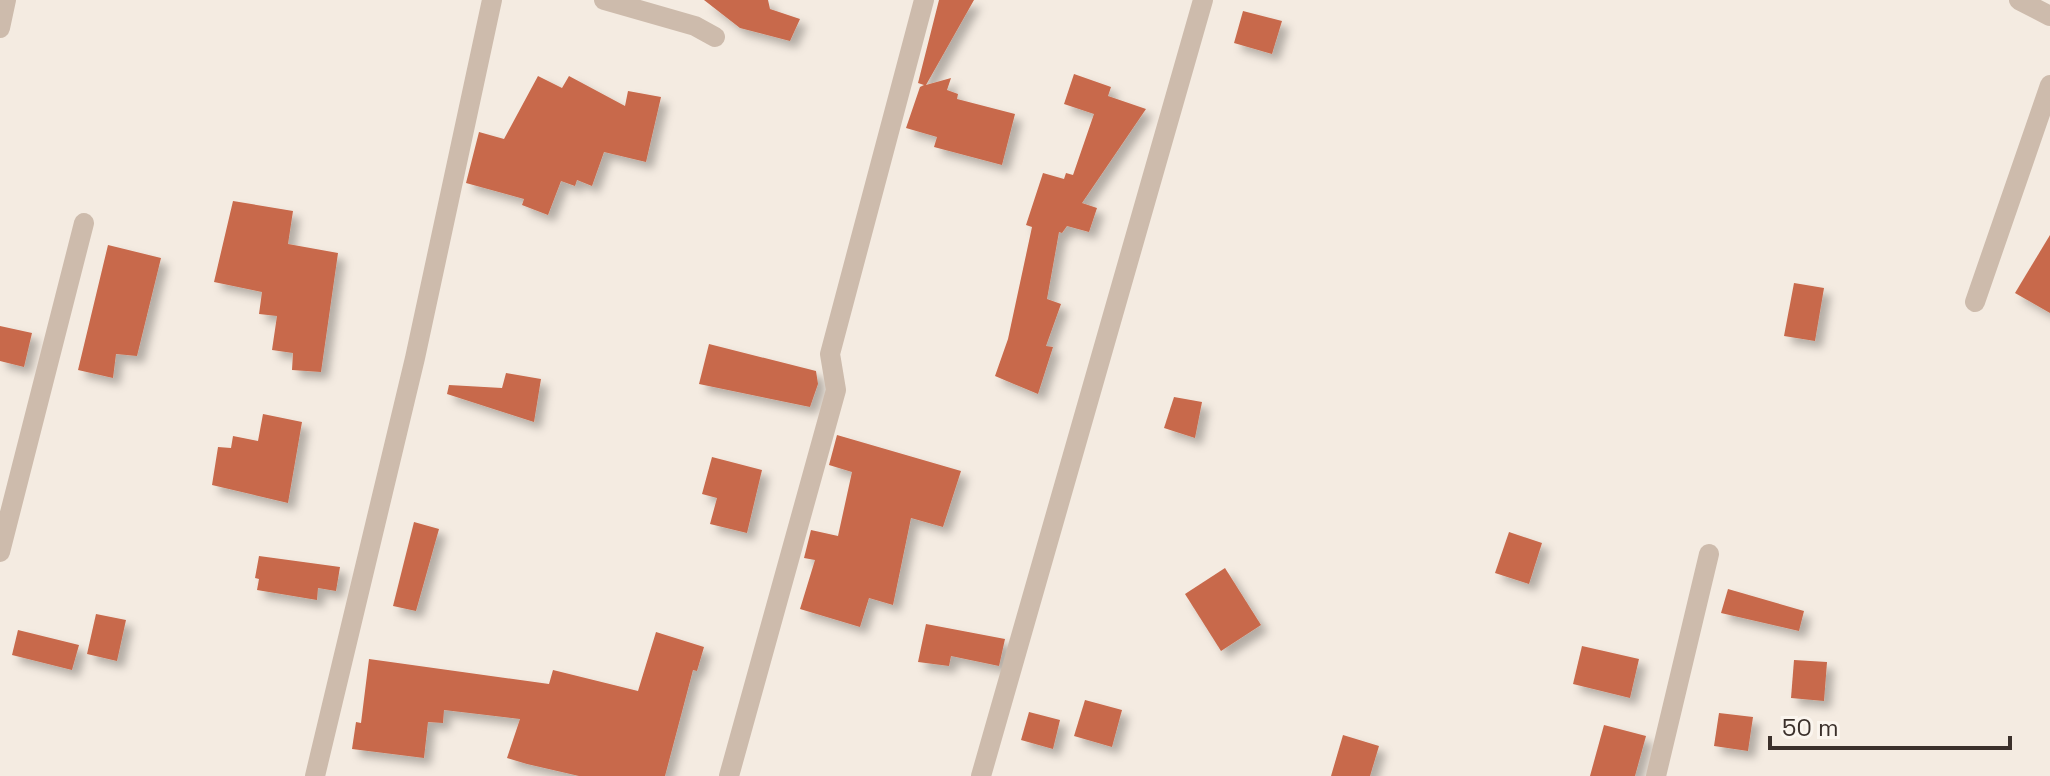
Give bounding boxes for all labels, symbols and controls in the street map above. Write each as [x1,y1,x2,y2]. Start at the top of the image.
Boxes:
scale bar [1770,700,2010,750]
text: 50 m [1782,712,1839,743]

